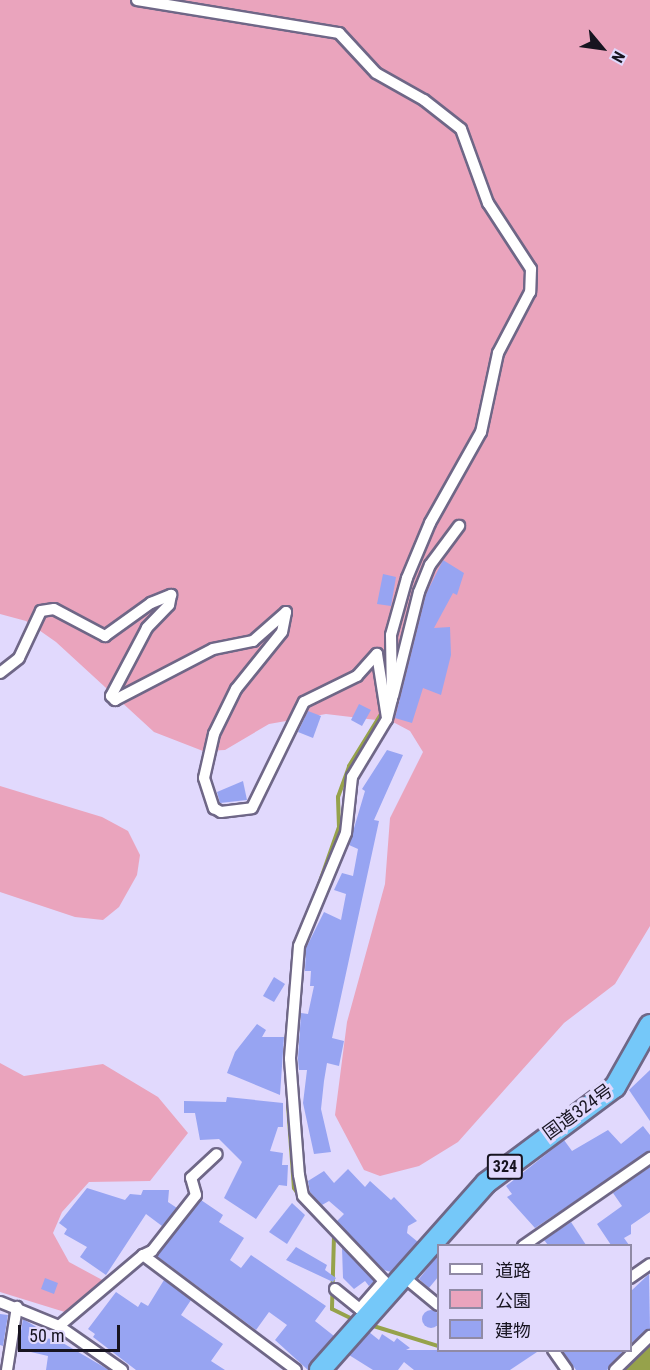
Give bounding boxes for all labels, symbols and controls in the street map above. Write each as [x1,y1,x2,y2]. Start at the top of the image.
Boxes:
north arrow [572,18,632,78]
text: N [608,48,629,66]
street label: 国道324号 [539,1080,617,1144]
road number: 324 [486,1154,524,1180]
legend [437,1244,632,1352]
text: 道路 [495,1260,531,1281]
text: 公園 [495,1290,531,1311]
scale bar [21,1313,123,1351]
text: 建物 [495,1320,531,1341]
text: 50 m [29,1325,64,1346]

